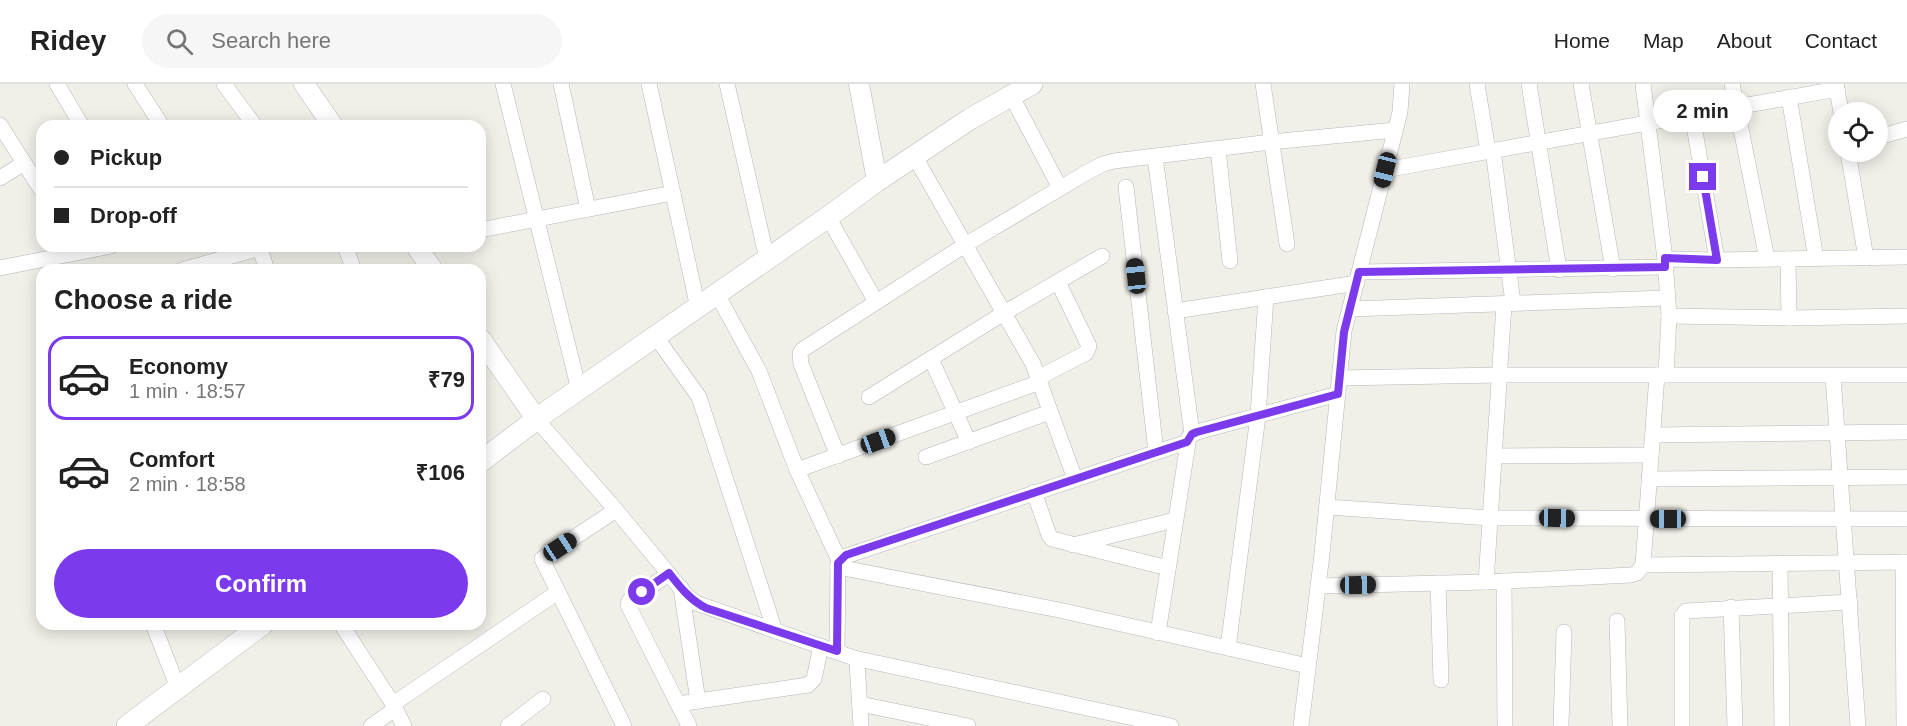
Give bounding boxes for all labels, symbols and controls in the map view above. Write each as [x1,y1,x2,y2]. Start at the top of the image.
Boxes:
search box [142,14,562,68]
text: Ridey [30,25,106,56]
icon: search [163,25,196,58]
text: Search here [211,28,331,53]
text: Home [1554,29,1610,52]
text: Map [1643,29,1684,52]
text: About [1717,29,1772,52]
text: Contact [1805,29,1877,52]
callout: 2 min [1654,90,1752,132]
text: 2 min [1676,100,1729,122]
map controls [1828,102,1888,162]
button: locate [1828,102,1888,162]
text: Pickup [90,145,162,170]
car [1372,150,1398,190]
route end [1689,163,1716,190]
text: Drop-off [90,203,177,228]
car [1125,257,1147,295]
text: Choose a ride [54,285,233,315]
icon: car [57,351,111,405]
text: Economy [129,354,228,379]
text: ₹79 [428,367,465,392]
text: 1 min · 18:57 [129,380,246,402]
car [858,426,898,456]
icon: car [57,444,111,498]
text: Comfort [129,447,215,472]
text: ₹106 [416,460,465,485]
text: 2 min · 18:58 [129,473,246,495]
car [1539,509,1575,527]
car [1650,510,1686,528]
car [540,530,580,564]
button: Confirm [54,549,468,618]
car [1340,576,1376,594]
route start [628,578,655,605]

